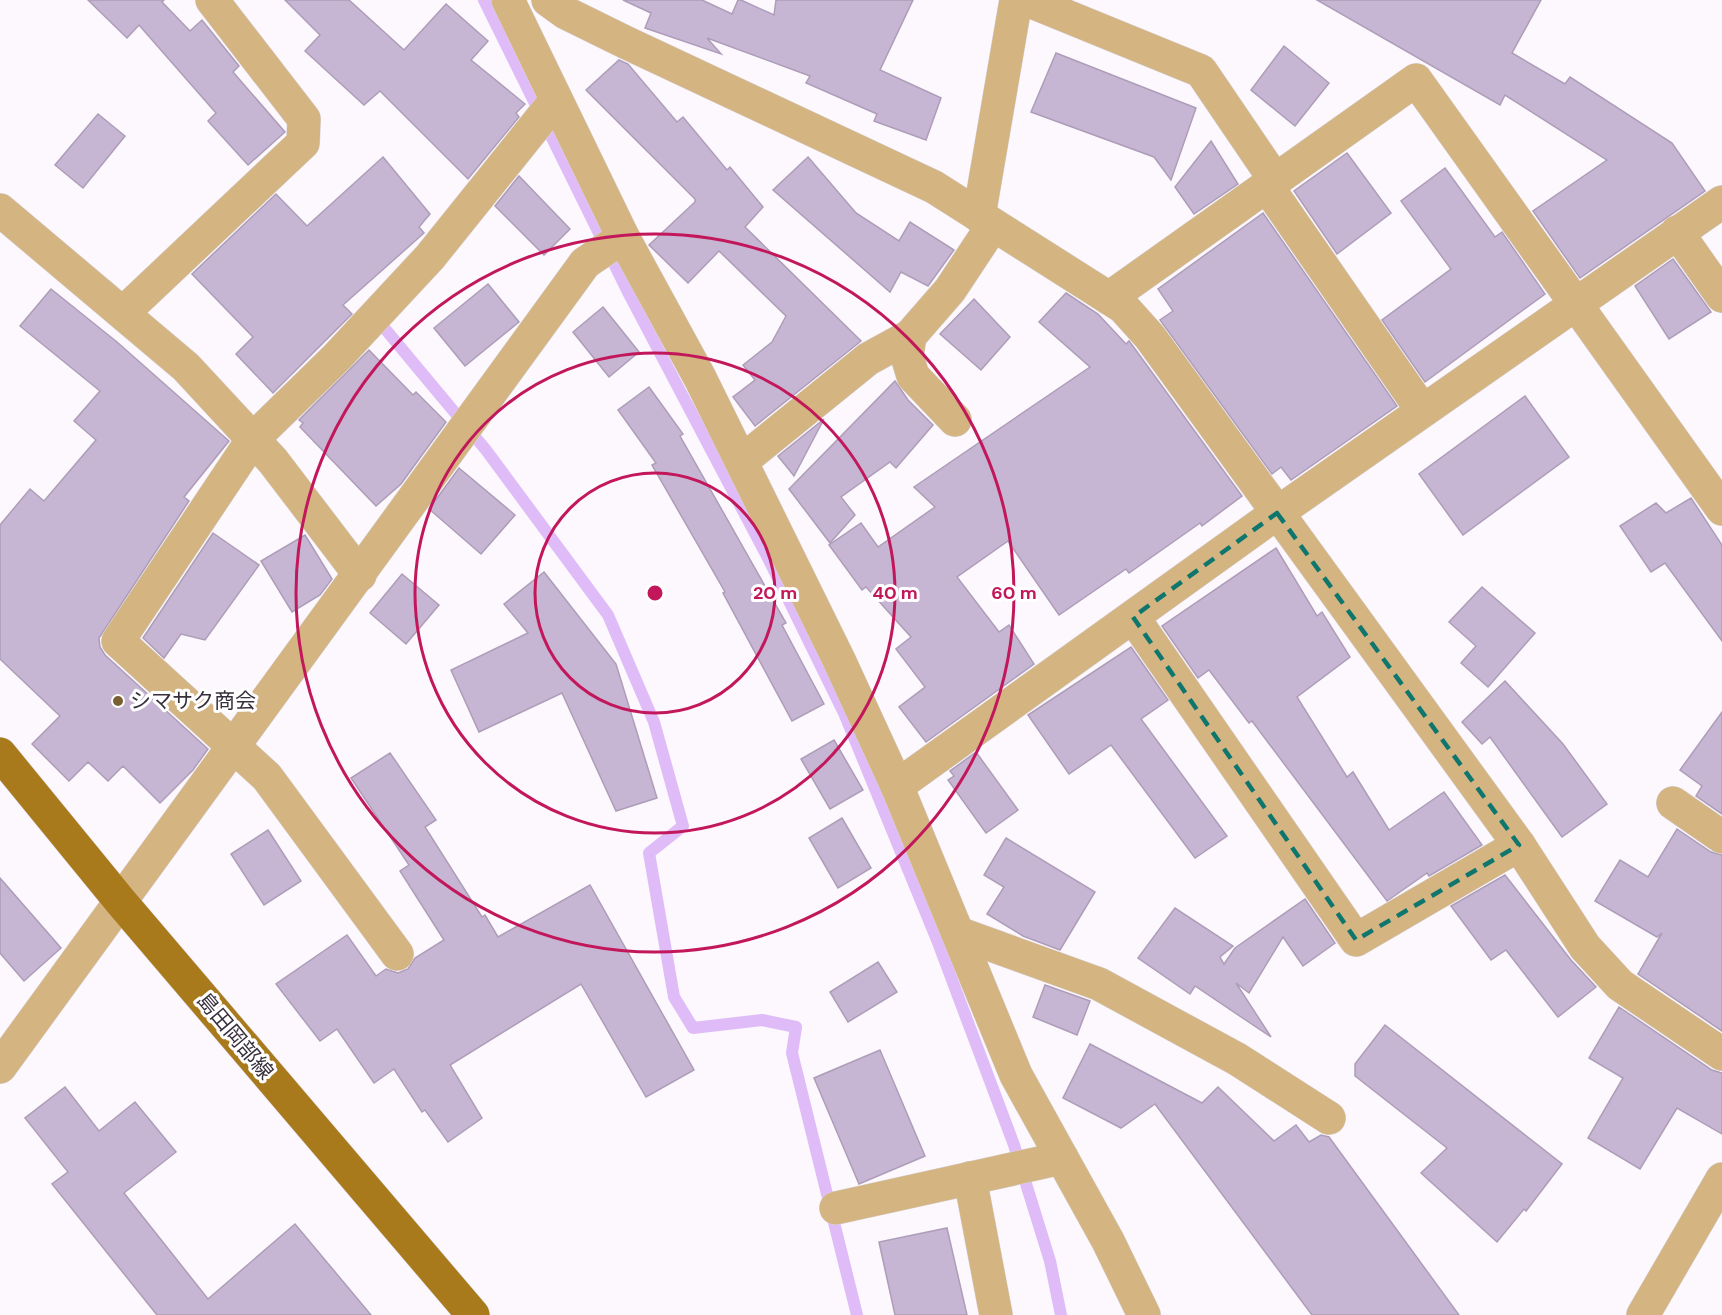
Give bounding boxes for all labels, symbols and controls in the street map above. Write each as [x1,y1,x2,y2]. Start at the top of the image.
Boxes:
text: 20 m [753,581,797,605]
text: 40 m [872,581,918,605]
text: 60 m [991,581,1037,605]
centre of rings [645,583,665,603]
place label: シマサク商会 [130,687,256,715]
marker: シマサク商会 [111,694,125,708]
street label: 島田岡部線 [191,987,279,1085]

